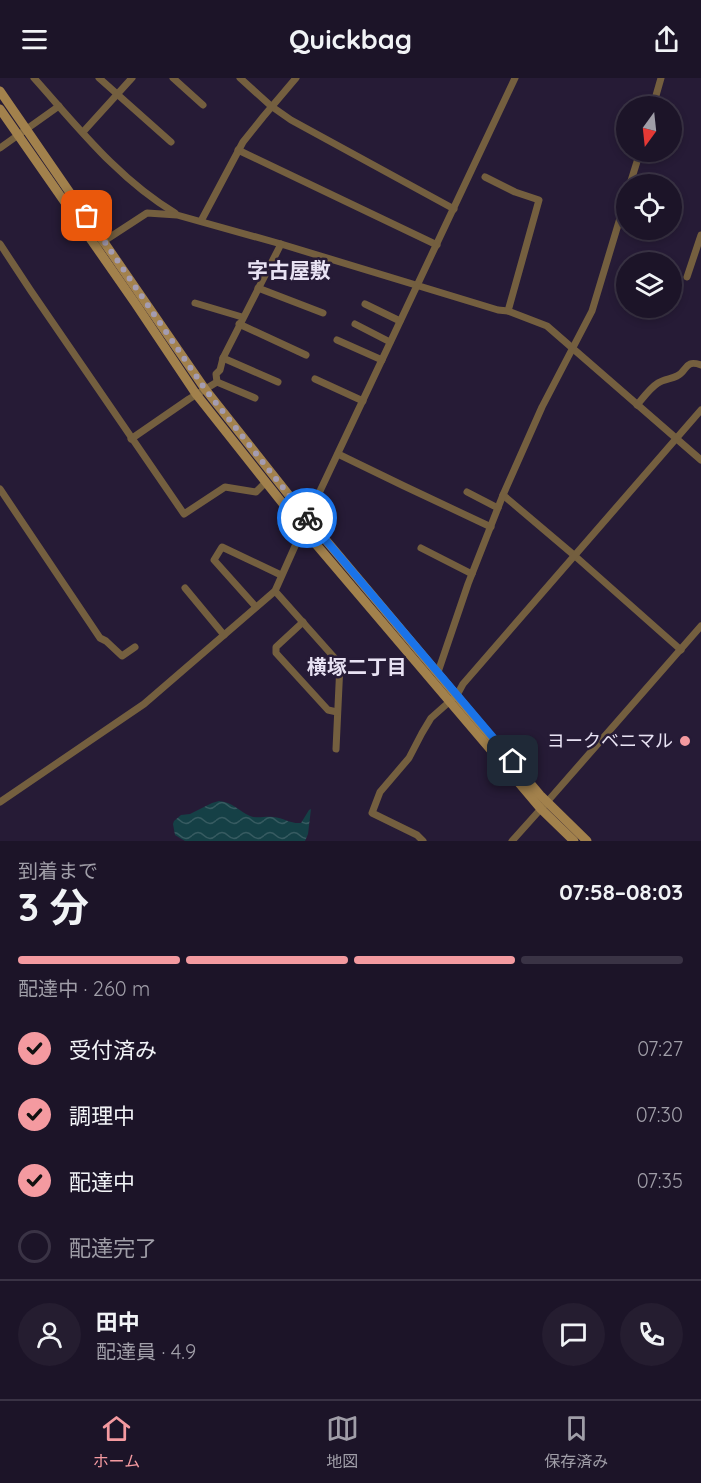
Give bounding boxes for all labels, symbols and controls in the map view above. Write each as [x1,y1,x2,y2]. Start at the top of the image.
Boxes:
text: Quickbag [289,22,412,56]
icon: menu [18,23,51,56]
icon: share [650,23,683,56]
north arrow [616,96,682,162]
map controls [616,96,682,318]
button: locate [616,174,682,240]
pin [61,190,112,241]
icon: bag [70,199,103,232]
button: layers [616,252,682,318]
district label: 字古屋敷 [247,257,331,283]
courier [277,488,337,548]
icon: bike [291,502,324,535]
district label: 横塚二丁目 [307,654,407,679]
place label: ヨークベニマル [547,729,673,752]
marker: ヨークベニマル [678,734,692,748]
pin [487,735,538,786]
icon: home [496,744,529,777]
text: 到着まで [18,858,98,883]
text: 07:58–08:03 [559,878,683,906]
text: 3 分 [18,882,89,931]
text: 配達中 · 260 m [18,976,150,1001]
icon: check [18,1032,51,1065]
text: 受付済み [69,1036,157,1064]
text: 07:27 [637,1036,683,1061]
icon: check [18,1098,51,1131]
text: 調理中 [69,1102,135,1130]
text: 07:30 [636,1102,683,1127]
icon: check [18,1164,51,1197]
text: 配達中 [69,1168,135,1196]
text: 07:35 [637,1168,683,1193]
text: 配達完了 [69,1234,157,1262]
button: person [18,1303,81,1366]
button: chat [542,1303,605,1366]
button: phone [620,1303,683,1366]
text: 田中 [96,1308,140,1336]
text: 配達員 · 4.9 [96,1339,196,1364]
tab: ホーム [93,1412,140,1472]
tab: 地図 [326,1412,359,1472]
tab: 保存済み [544,1412,608,1472]

